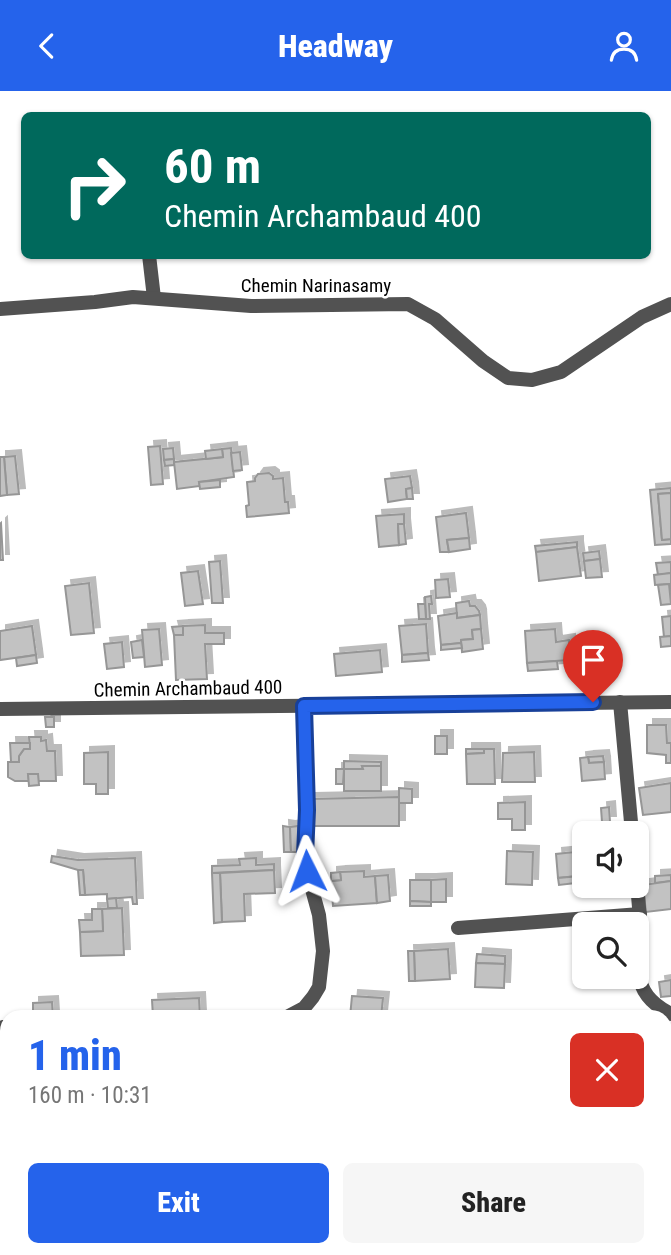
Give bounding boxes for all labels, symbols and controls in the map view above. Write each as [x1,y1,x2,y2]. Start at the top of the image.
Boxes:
icon: back [28,27,66,65]
text: Headway [278,27,393,65]
icon: person [605,27,643,65]
text: 60 m [164,138,261,195]
icon: right [49,140,140,231]
text: Chemin Archambaud 400 [164,197,482,235]
street label: Chemin Narinasamy [241,274,391,297]
pin [563,630,623,702]
icon: arrive [574,641,612,679]
street label: Chemin Archambaud 400 [94,675,282,702]
map controls [572,821,649,989]
button: sound [572,821,649,898]
position arrow [270,834,344,908]
button: search [572,912,649,989]
text: 1 min [28,1031,122,1080]
button: close [570,1033,644,1107]
text: 160 m · 10:31 [28,1082,152,1109]
button: Exit [28,1163,329,1243]
button: Share [343,1163,644,1243]

